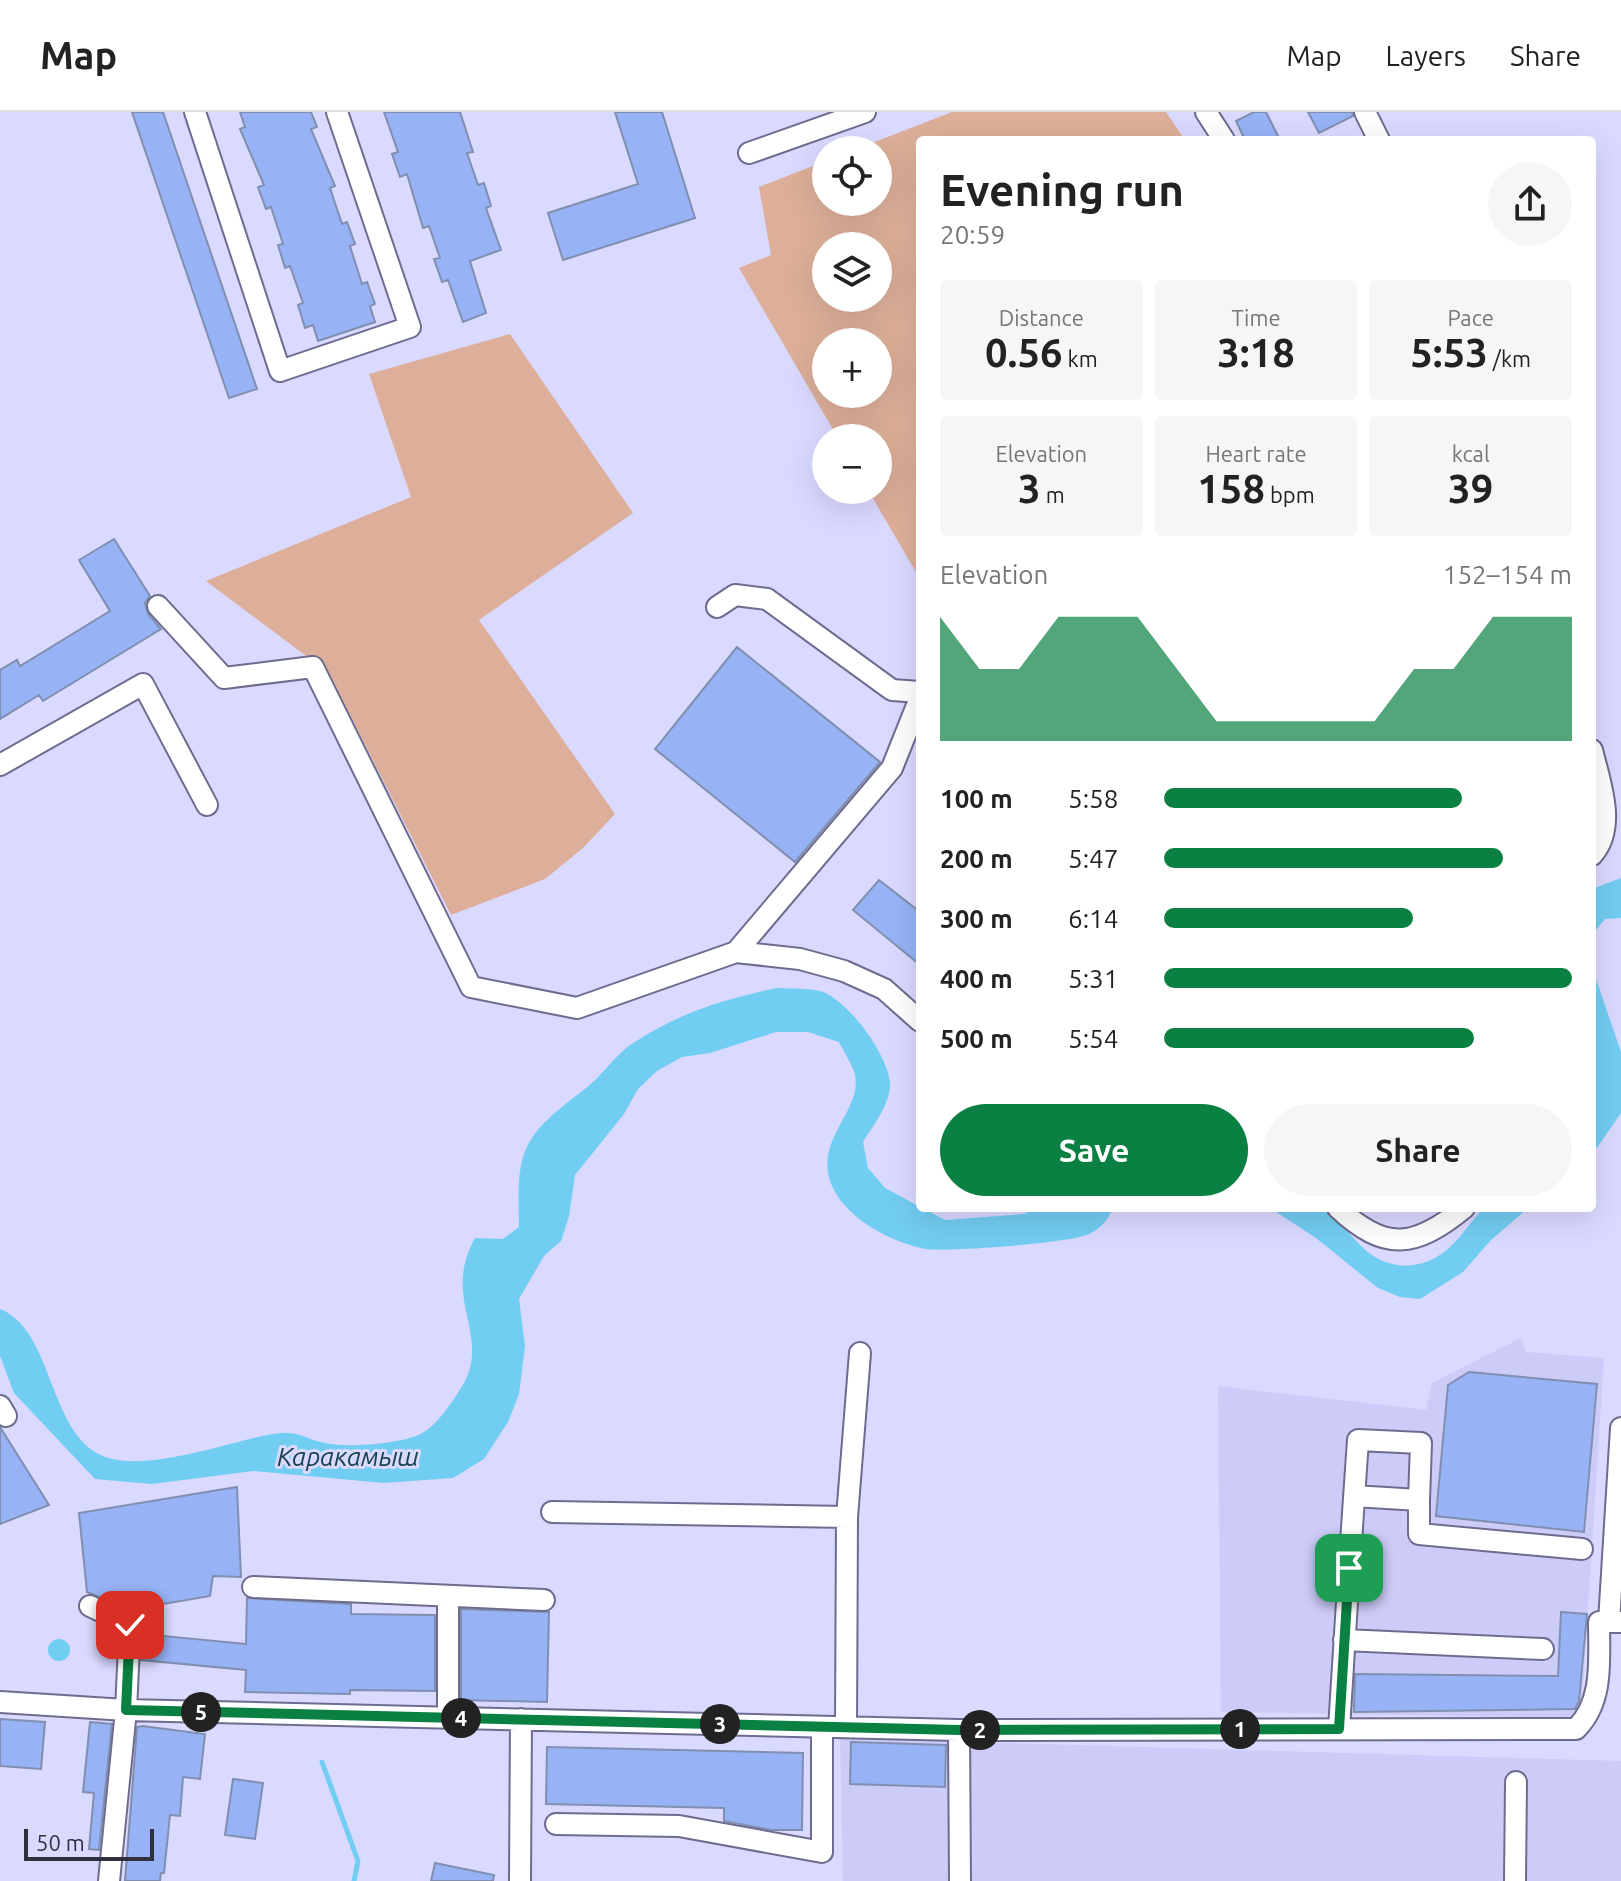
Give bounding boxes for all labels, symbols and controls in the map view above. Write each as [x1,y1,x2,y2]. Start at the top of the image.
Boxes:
text: Map [40,34,117,76]
text: Map [1286,40,1342,71]
text: Layers [1386,40,1466,71]
text: Share [1510,40,1581,71]
map controls [812,136,892,504]
button: locate [812,136,892,216]
button: share [1488,162,1572,246]
text: Evening run [940,165,1184,214]
text: 20:59 [940,220,1005,249]
button: layers [812,232,892,312]
text: Distance [999,305,1084,330]
text: Time [1231,305,1281,330]
text: Pace [1447,305,1494,330]
button: + [812,328,892,408]
text: 0.56 [985,330,1063,375]
text: 3:18 [1217,330,1295,375]
text: 5:53 [1410,330,1488,375]
text: km [1063,346,1098,371]
text: /km [1488,346,1531,371]
button: − [812,424,892,504]
text: Elevation [995,441,1087,466]
text: Heart rate [1205,441,1307,466]
text: kcal [1452,441,1490,466]
text: 3 [1018,466,1041,511]
text: 158 [1197,466,1265,511]
text: 39 [1448,466,1493,511]
text: m [1041,482,1065,507]
text: bpm [1265,482,1315,507]
text: Elevation [940,560,1048,589]
text: 152–154 m [1443,560,1572,589]
text: 100 m [940,784,1013,813]
text: 5:58 [1068,784,1118,813]
text: 200 m [940,844,1013,873]
text: 5:47 [1068,844,1118,873]
text: 300 m [940,904,1013,933]
text: 6:14 [1068,904,1118,933]
text: 400 m [940,964,1013,993]
text: 5:31 [1068,964,1118,993]
text: 500 m [940,1024,1013,1053]
text: 5:54 [1068,1024,1118,1053]
button: Save [940,1104,1248,1196]
button: Share [1264,1104,1572,1196]
water label: Каракамыш [277,1442,419,1471]
pin [1315,1534,1383,1602]
icon: arrive [1327,1546,1371,1590]
pin [96,1591,164,1659]
icon: check [108,1603,152,1647]
pin: 5 [181,1692,221,1732]
pin: 4 [441,1698,481,1738]
text: 5 [195,1699,207,1724]
pin: 3 [700,1704,740,1744]
text: 4 [455,1705,467,1730]
pin: 1 [1220,1709,1260,1749]
pin: 2 [960,1710,1000,1750]
text: 3 [714,1711,726,1736]
text: 1 [1234,1716,1246,1741]
text: 2 [974,1717,986,1742]
scale bar [24,1825,154,1861]
text: 50 m [36,1830,85,1855]

